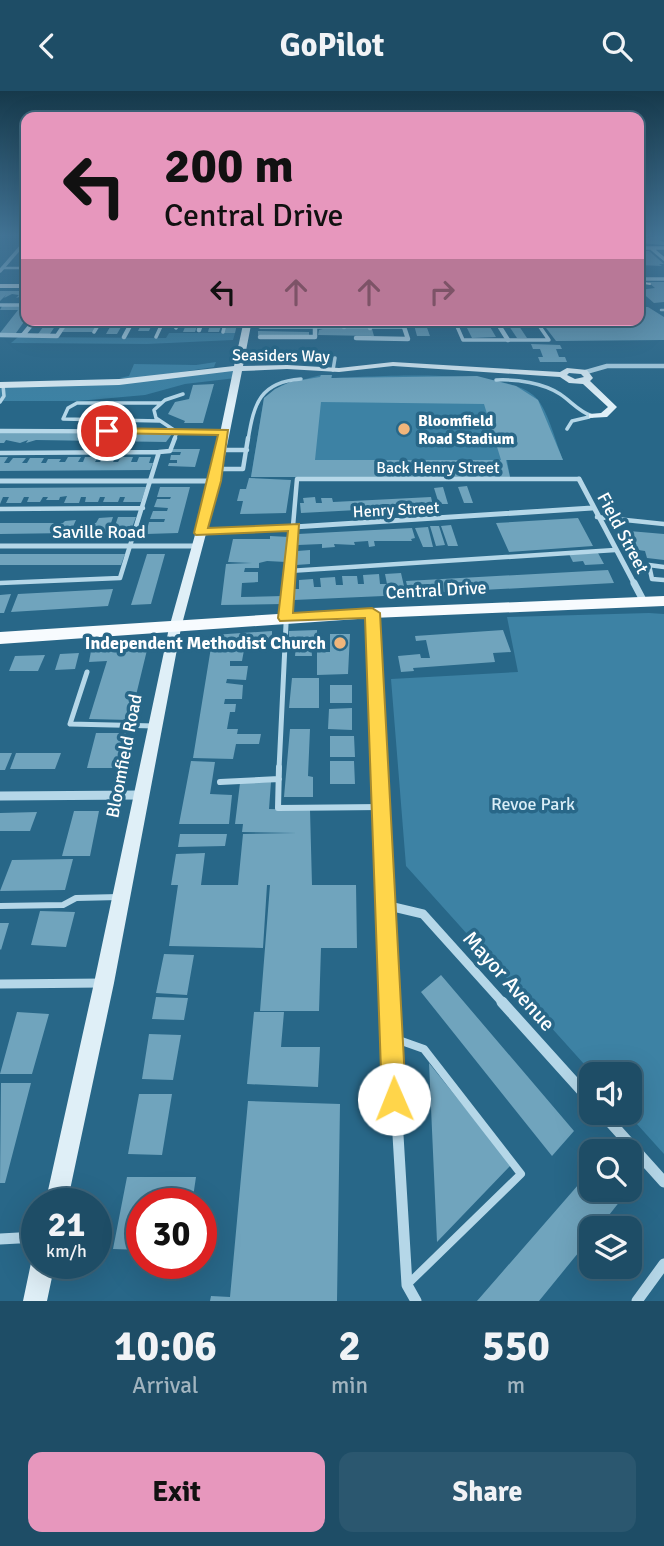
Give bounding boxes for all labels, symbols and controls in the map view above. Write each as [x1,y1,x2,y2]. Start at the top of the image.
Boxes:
text: GoPilot [280,26,384,65]
icon: back [28,27,66,65]
icon: search [598,27,636,65]
text: 200 m [164,136,294,196]
icon: left [49,140,140,231]
text: Central Drive [164,196,344,235]
icon: left [204,273,242,311]
icon: ahead [277,273,315,311]
icon: ahead [350,273,388,311]
icon: right [423,273,461,311]
street label: Seasiders Way [232,345,331,367]
pin [77,401,137,461]
place label: Bloomfield Road Stadium [418,411,514,449]
icon: arrive [88,412,126,450]
marker: Bloomfield Road Stadium [396,421,412,437]
street label: Back Henry Street [376,458,500,478]
street label: Field Street [592,489,654,577]
street label: Henry Street [352,498,440,522]
street label: Saville Road [52,521,146,543]
street label: Central Drive [385,576,487,604]
place label: Independent Methodist Church [85,632,326,654]
marker: Independent Methodist Church [332,635,348,651]
street label: Bloomfield Road [101,692,147,820]
park label: Revoe Park [491,793,575,815]
street label: Mayor Avenue [457,926,561,1036]
position arrow [357,1062,431,1136]
map controls [579,1062,642,1279]
button: sound [579,1062,642,1125]
button: search [579,1139,642,1202]
speed limit sign: 30 [126,1188,217,1279]
text: 21 [48,1203,85,1246]
button: layers [579,1216,642,1279]
text: km/h [46,1240,87,1262]
text: 10:06 [114,1321,217,1372]
text: 2 [338,1321,361,1372]
text: 550 [482,1321,550,1372]
text: Arrival [132,1371,199,1400]
text: min [331,1371,368,1400]
text: m [507,1371,525,1400]
button: Exit [28,1452,325,1532]
button: Share [339,1452,636,1532]

